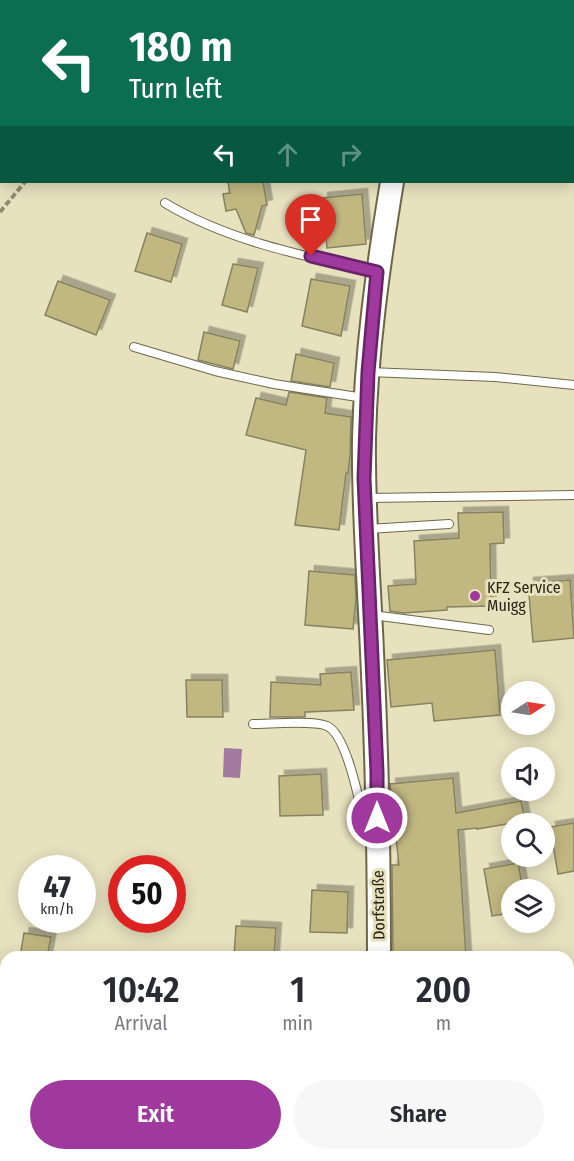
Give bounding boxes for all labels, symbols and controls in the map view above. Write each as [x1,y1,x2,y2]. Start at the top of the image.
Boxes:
text: 180 m [129,22,233,72]
icon: left [30,24,108,102]
text: Turn left [129,73,222,105]
icon: left [208,138,241,171]
icon: ahead [271,138,304,171]
icon: right [334,138,367,171]
pin [285,194,336,256]
icon: arrive [294,203,327,236]
place label: KFZ Service Muigg [487,578,561,615]
marker: KFZ Service Muigg [468,589,482,603]
north arrow [501,681,555,735]
map controls [501,681,555,933]
button: sound [501,747,555,801]
position arrow [345,786,409,850]
button: search [501,813,555,867]
speed limit sign: 50 [108,855,186,933]
text: 47 [43,869,71,905]
street label: Dorfstraße [368,870,389,940]
button: layers [501,879,555,933]
text: km/h [40,900,74,918]
text: 10:42 [103,968,179,1012]
text: 1 [290,968,305,1012]
text: 200 [416,968,471,1012]
text: Arrival [115,1011,168,1035]
text: min [282,1011,313,1035]
text: m [436,1011,451,1035]
button: Exit [30,1080,281,1149]
button: Share [293,1080,544,1149]

